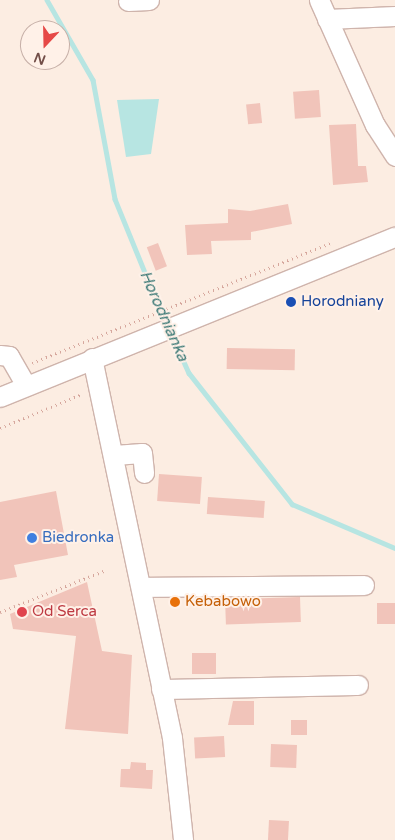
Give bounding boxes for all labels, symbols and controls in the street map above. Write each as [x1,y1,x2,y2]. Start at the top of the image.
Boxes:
north arrow [20,20,70,70]
text: N [32,49,48,68]
water label: Horodnianka [135,268,193,364]
place label: Horodniany [301,293,384,311]
marker: Horodniany [285,296,297,308]
place label: Biedronka [42,529,114,547]
marker: Biedronka [26,532,38,544]
place label: Kebabowo [185,593,261,611]
marker: Kebabowo [169,596,181,608]
place label: Od Serca [32,603,97,621]
marker: Od Serca [16,606,28,618]

